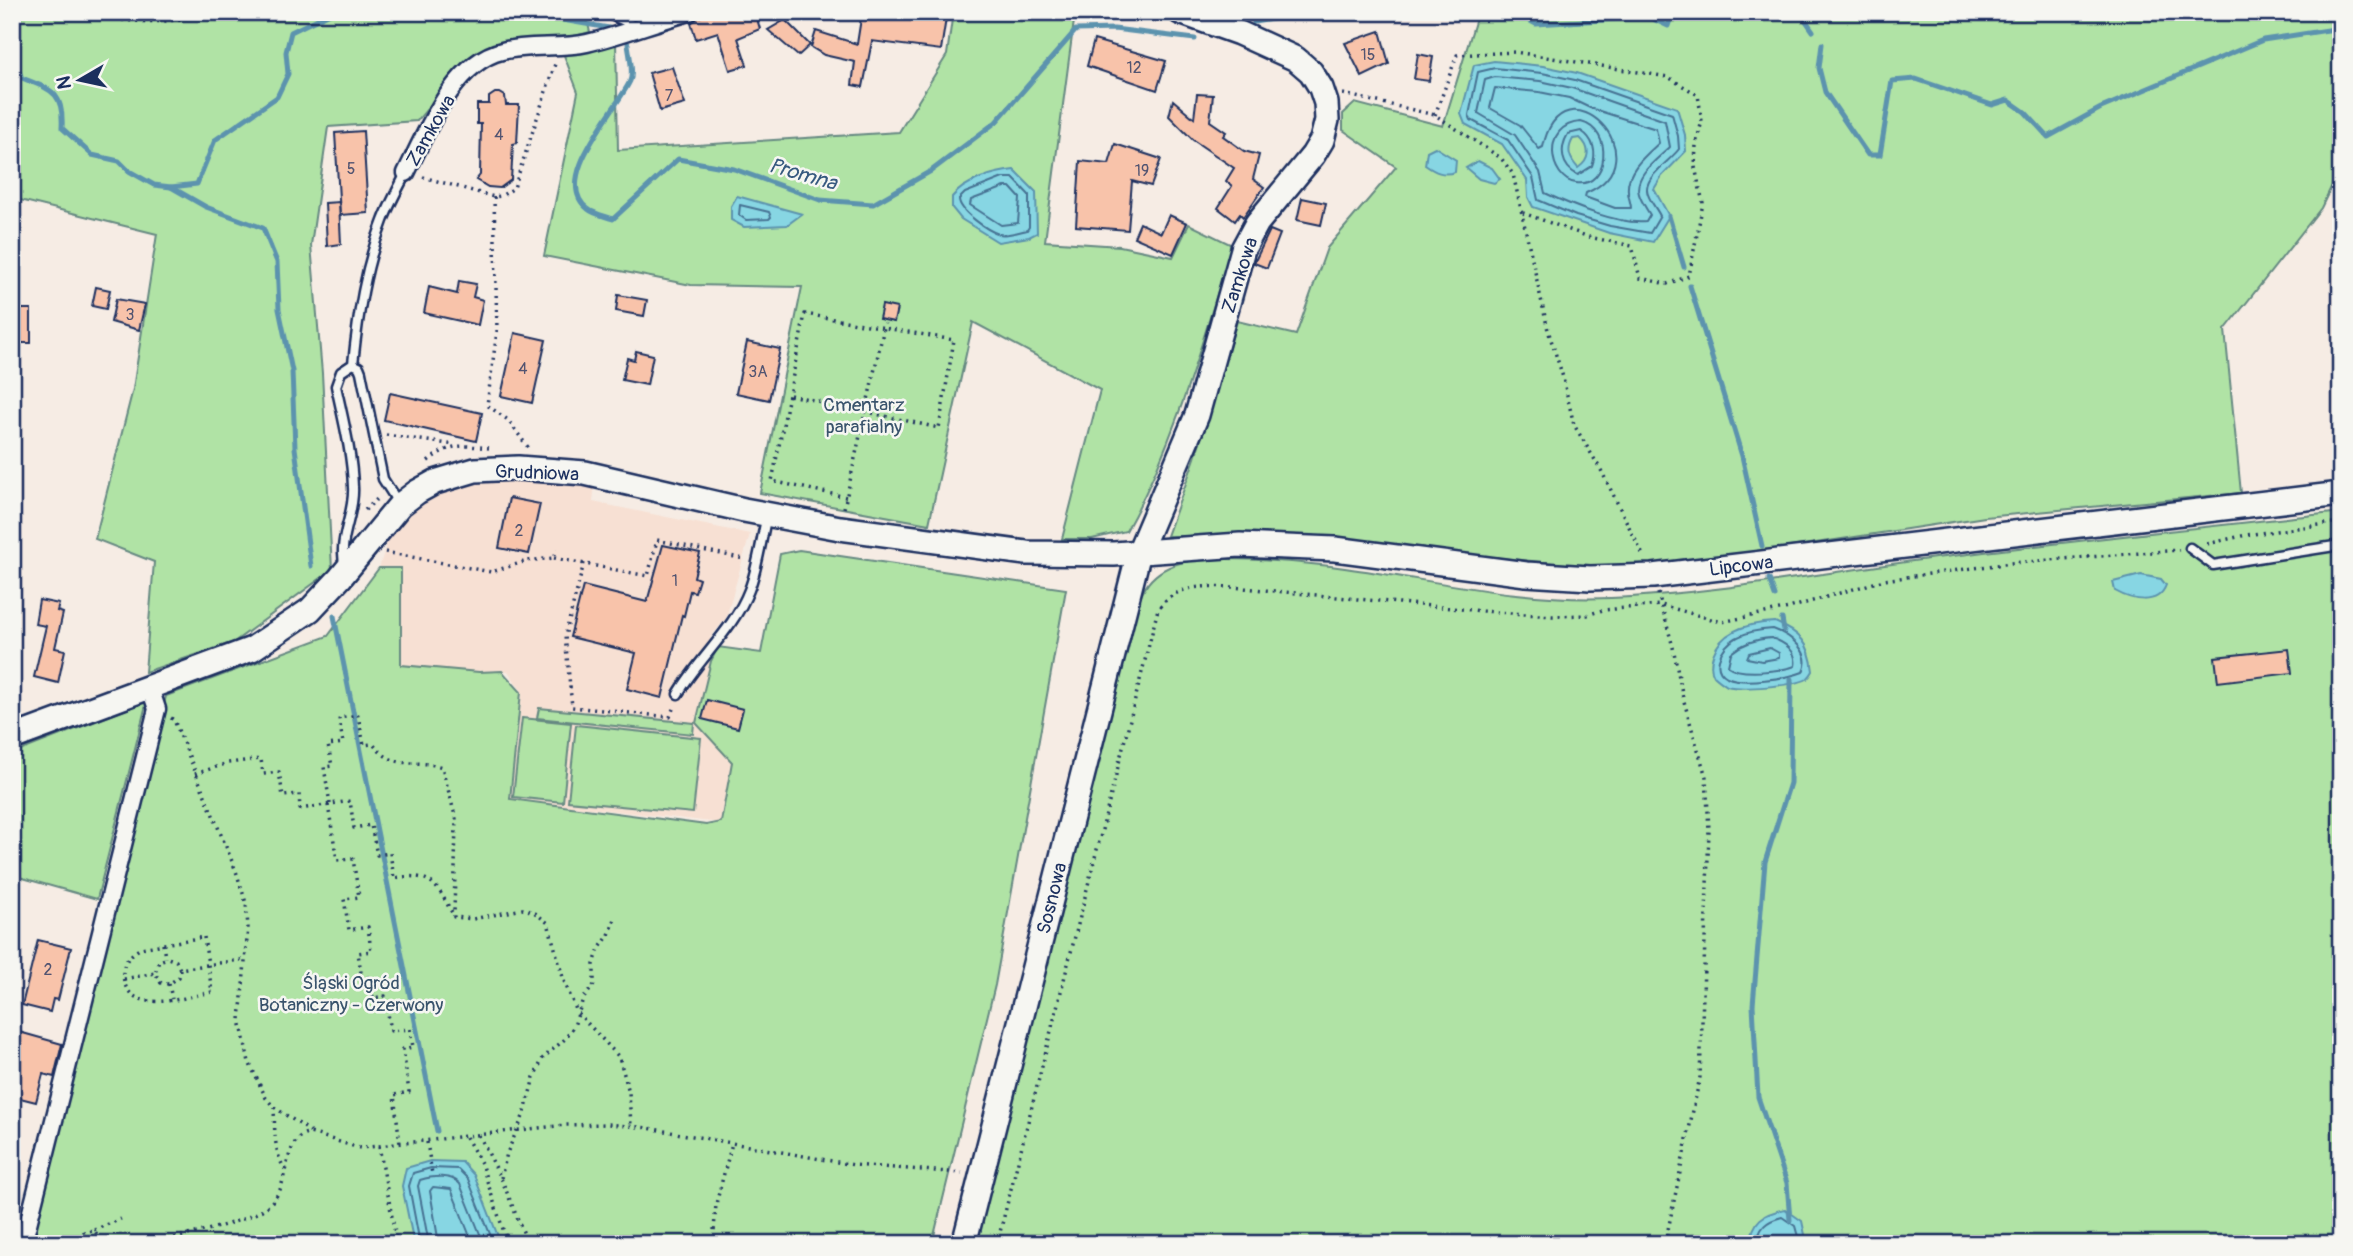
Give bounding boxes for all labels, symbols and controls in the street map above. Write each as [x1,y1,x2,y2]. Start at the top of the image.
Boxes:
house number: 15 [1361,45,1375,65]
north arrow [46,46,116,116]
house number: 12 [1126,58,1142,78]
text: N [51,74,77,91]
house number: 7 [665,86,674,106]
street label: Zamkowa [401,90,461,170]
house number: 4 [494,125,504,145]
water label: Promna [766,152,841,197]
house number: 5 [347,159,355,179]
house number: 19 [1135,161,1149,181]
street label: Zamkowa [1216,234,1264,316]
house number: 3 [126,305,135,325]
house number: 4 [518,359,528,379]
house number: 3A [748,362,768,382]
park label: Cmentarz parafialny [823,393,905,439]
street label: Grudniowa [495,460,580,486]
house number: 2 [515,521,524,541]
street label: Lipcowa [1708,550,1775,582]
house number: 1 [672,571,678,591]
street label: Sosnowa [1032,860,1072,936]
house number: 2 [44,960,53,980]
park label: Śląski Ogród Botaniczny - Czerwony [259,971,443,1017]

